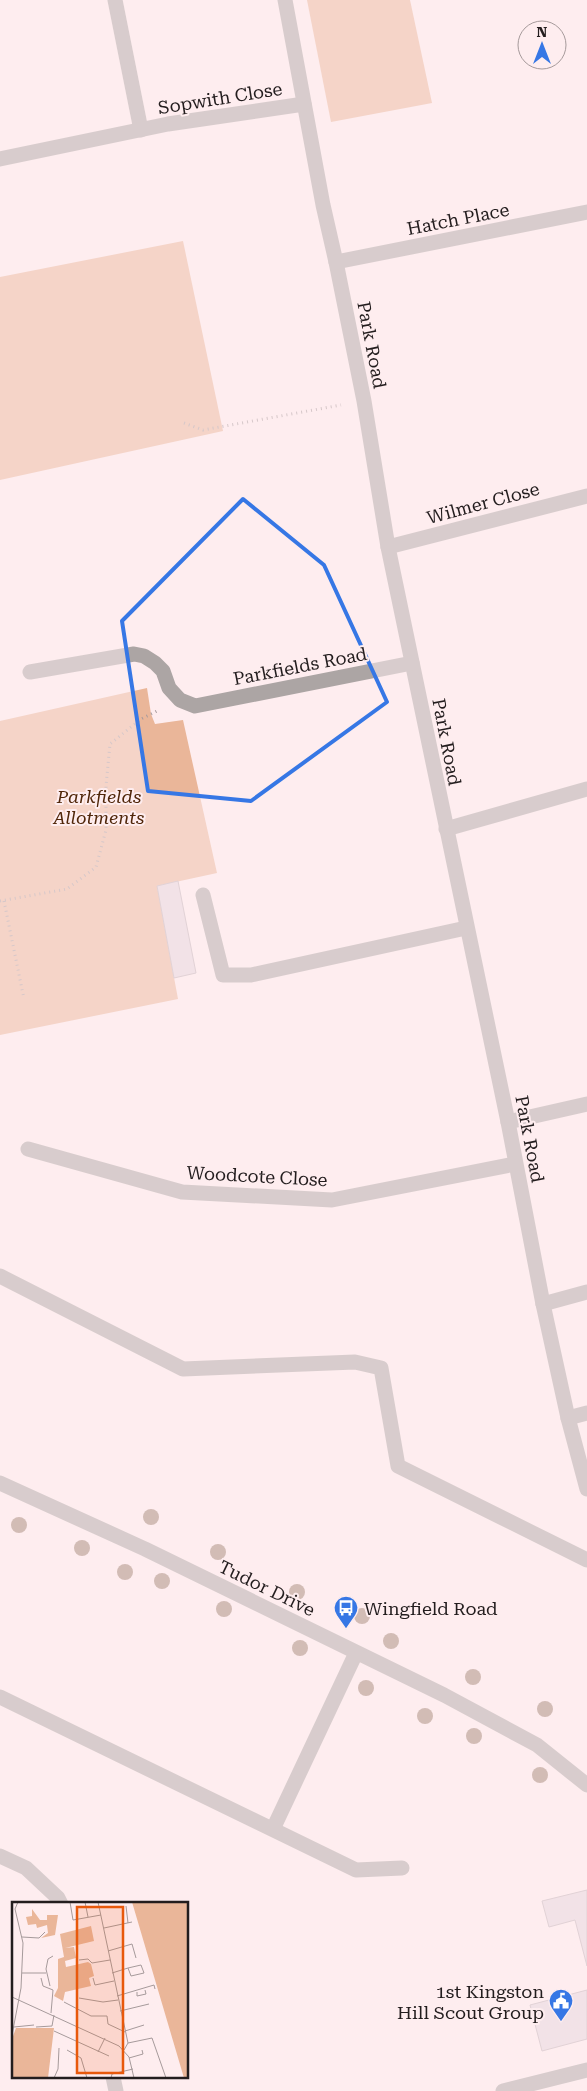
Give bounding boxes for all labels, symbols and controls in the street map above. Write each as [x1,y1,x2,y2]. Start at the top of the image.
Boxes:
north arrow [517,20,567,70]
text: N [537,24,548,40]
street label: Sopwith Close [156,78,284,118]
street label: Hatch Place [405,199,511,239]
street label: Park Road [353,300,391,391]
street label: Wilmer Close [424,478,542,528]
street label: Parkfields Road [231,643,369,689]
street label: Park Road [428,697,466,788]
park label: Parkfields Allotments [53,786,144,828]
street label: Park Road [511,1094,549,1185]
street label: Woodcote Close [186,1162,328,1190]
street label: Tudor Drive [215,1556,319,1620]
bus stop icon: Wingfield Road [333,1595,359,1629]
place label: Wingfield Road [364,1598,498,1619]
inset map [12,1902,189,2078]
place label: 1st Kingston Hill Scout Group [397,1981,544,2023]
public building icon: 1st Kingston Hill Scout Group [548,1988,574,2022]

